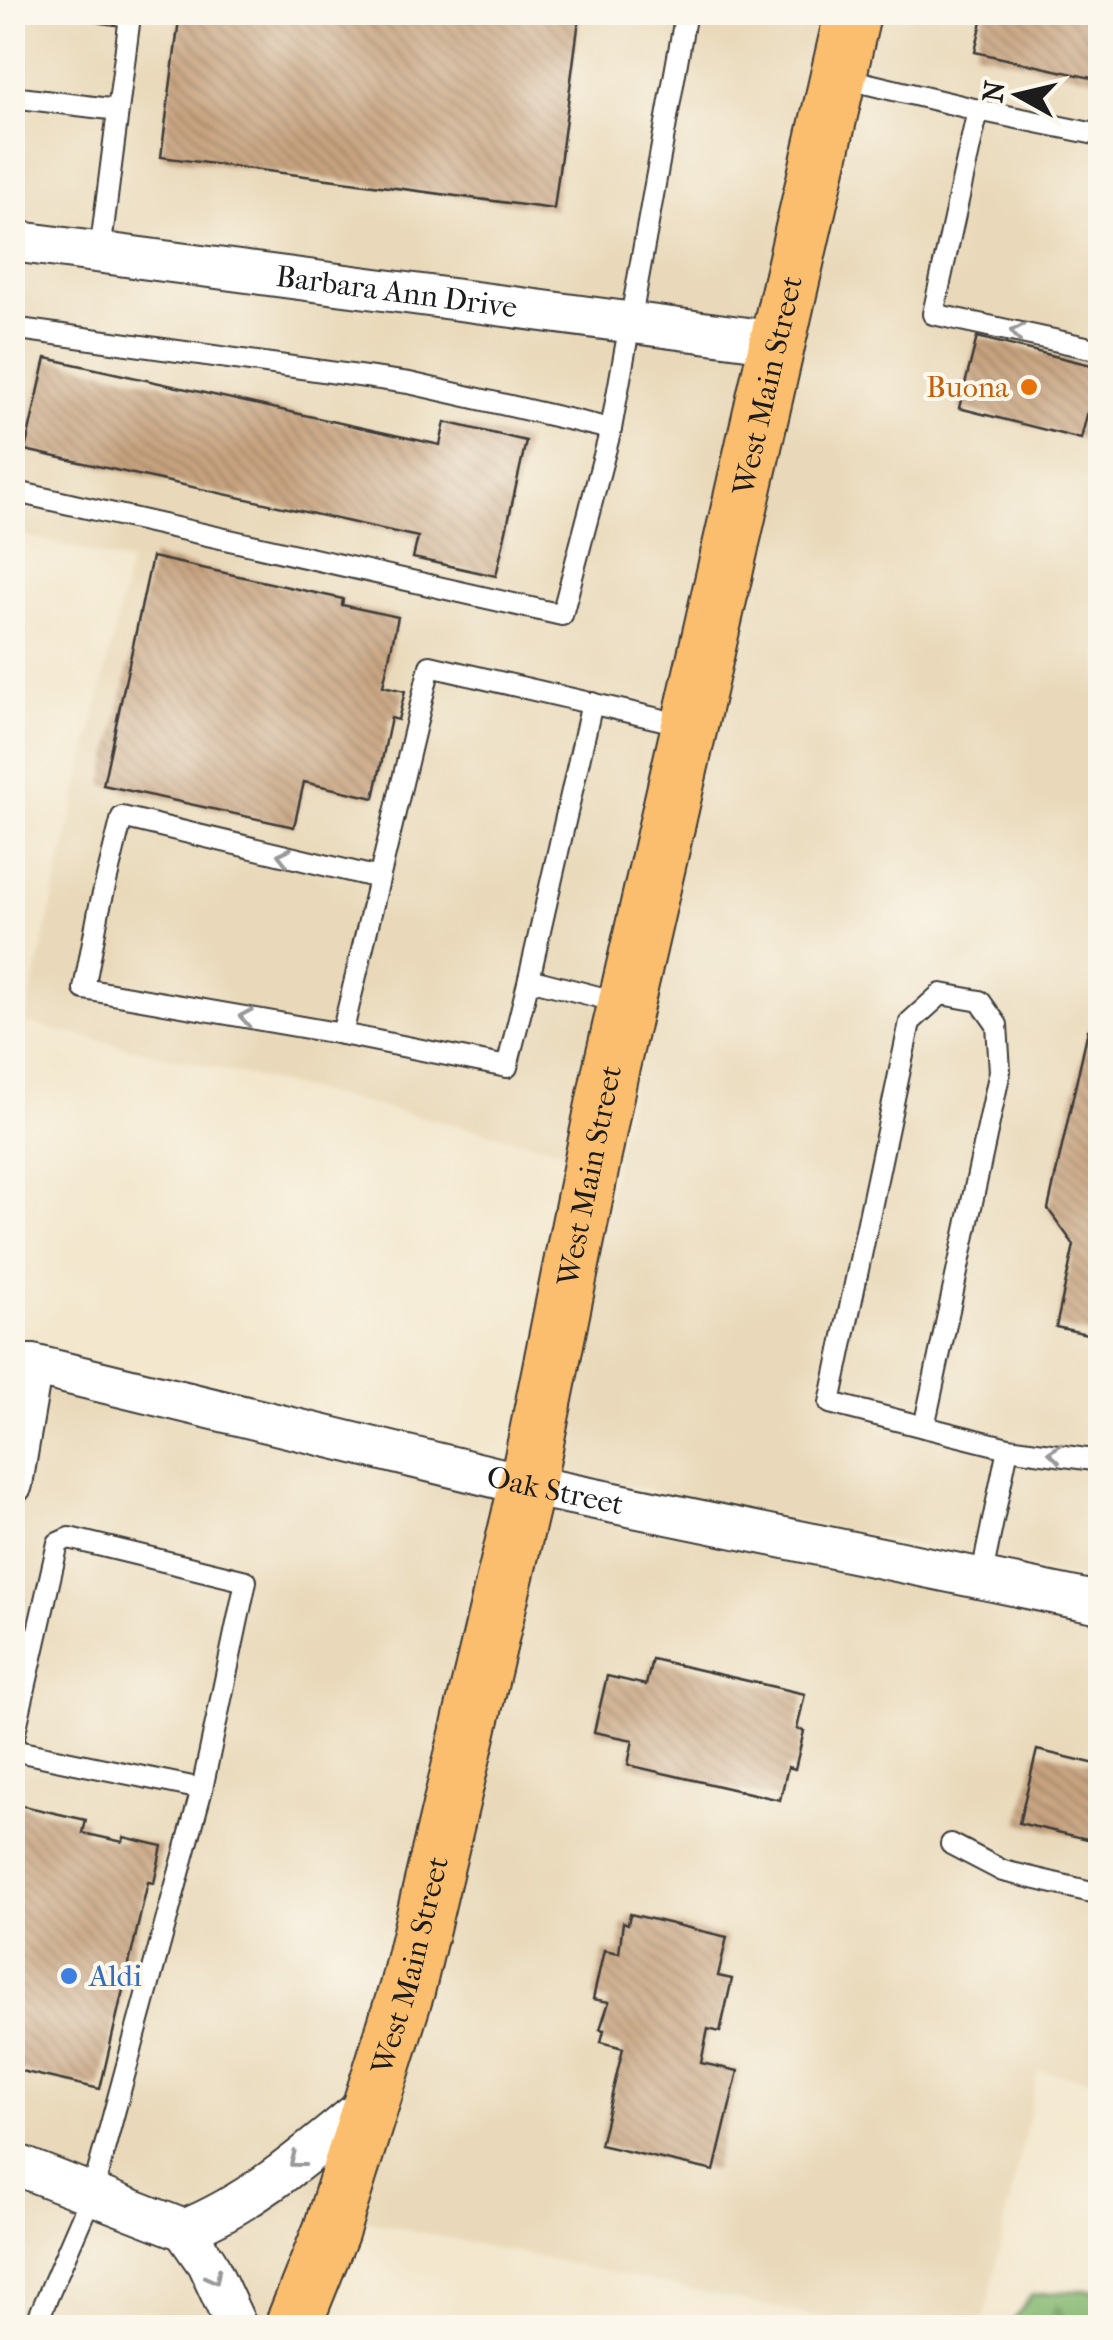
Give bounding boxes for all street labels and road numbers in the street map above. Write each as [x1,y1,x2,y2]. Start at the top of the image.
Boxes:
street label: Barbara Ann Drive [274,259,519,325]
street label: West Main Street [726,272,810,499]
street label: West Main Street [550,1062,629,1290]
street label: Oak Street [483,1459,627,1522]
street label: West Main Street [364,1853,456,2079]

